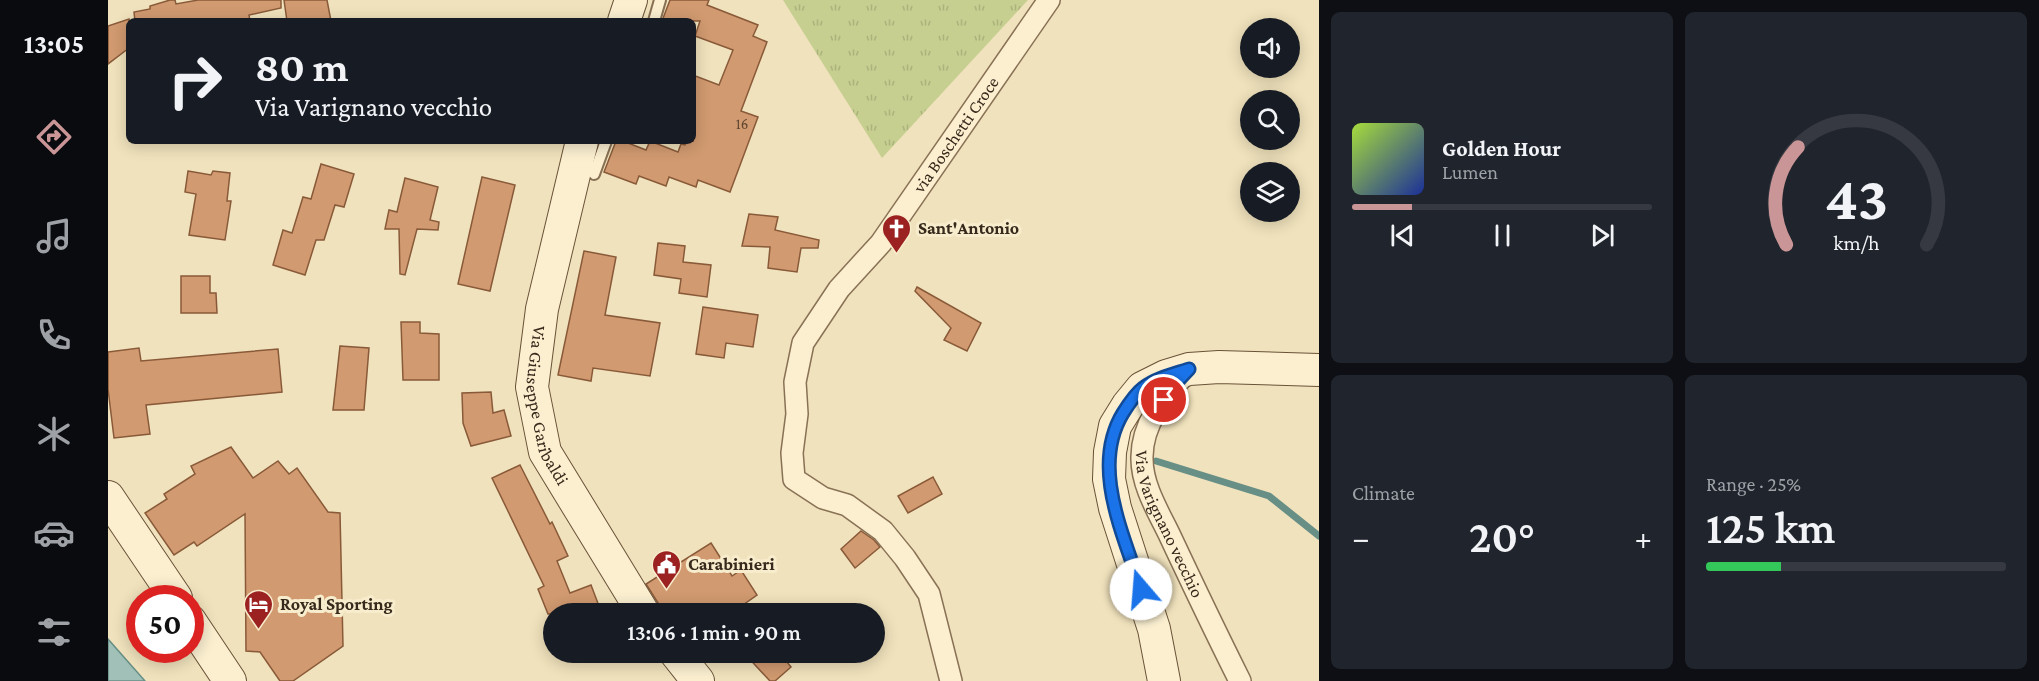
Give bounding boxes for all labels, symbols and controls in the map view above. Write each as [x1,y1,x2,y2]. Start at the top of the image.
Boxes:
map controls [1240,18,1300,222]
button: sound [1240,18,1300,78]
text: 13:05 [24,29,84,59]
icon: right [156,42,234,120]
text: 80 m [255,43,349,90]
street label: via Boschetti Croce [908,73,1003,197]
button: search [1240,90,1300,150]
text: Via Varignano vecchio [255,92,492,122]
icon: directions [33,116,75,158]
house number: 16 [736,116,748,132]
text: Golden Hour [1442,136,1561,161]
text: Lumen [1442,161,1498,183]
button: layers [1240,162,1300,222]
text: 43 [1824,163,1888,232]
church icon: Sant'Antonio [881,212,913,254]
icon: music [33,215,75,257]
place label: Sant'Antonio [918,218,1019,238]
icon: previous [1386,219,1419,252]
icon: pause [1486,219,1519,252]
icon: next [1586,219,1619,252]
text: km/h [1833,231,1880,255]
icon: phone [33,314,75,356]
street label: Via Giuseppe Garibaldi [522,325,573,489]
pin [1138,374,1189,425]
icon: arrive [1147,383,1180,416]
icon: climate [33,413,75,455]
street label: Via Varignano vecchio [1132,450,1208,601]
text: Range · 25% [1706,473,1801,495]
text: Climate [1352,482,1415,504]
text: 125 km [1706,503,1835,553]
icon: car [33,512,75,554]
text: 20° [1469,512,1535,562]
text: − [1352,519,1369,556]
text: + [1635,519,1652,556]
public building icon: Carabinieri [651,548,683,590]
place label: Carabinieri [688,554,775,574]
position arrow [1109,557,1173,621]
speed limit sign: 50 [126,585,204,663]
hotel icon: Royal Sporting [243,588,275,630]
place label: Royal Sporting [280,594,393,614]
icon: filters [33,611,75,653]
text: 13:06 · 1 min · 90 m [627,620,801,645]

